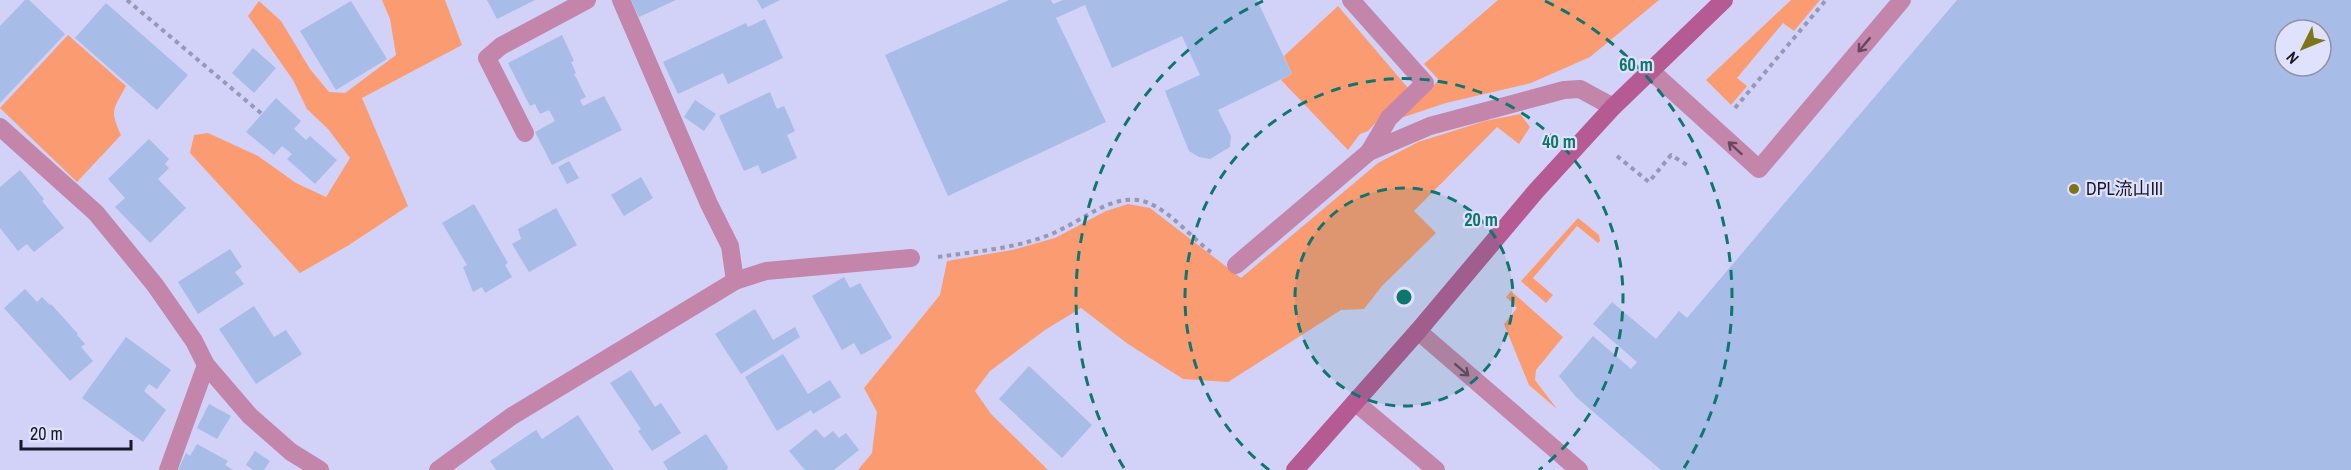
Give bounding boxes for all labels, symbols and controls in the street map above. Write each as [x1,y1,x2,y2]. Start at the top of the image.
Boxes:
north arrow [2273,18,2333,78]
one-way arrow [1857,37,1871,52]
text: N [2281,47,2303,69]
text: 60 m [1619,52,1653,77]
text: 40 m [1542,129,1576,154]
one-way arrow [1728,141,1743,155]
place label: DPL流山III [2086,176,2163,201]
marker: DPL流山III [2067,182,2081,196]
text: 20 m [1464,207,1498,232]
centre of rings [1394,287,1414,307]
one-way arrow [1454,363,1470,376]
scale bar [21,413,130,451]
text: 20 m [30,421,63,446]

